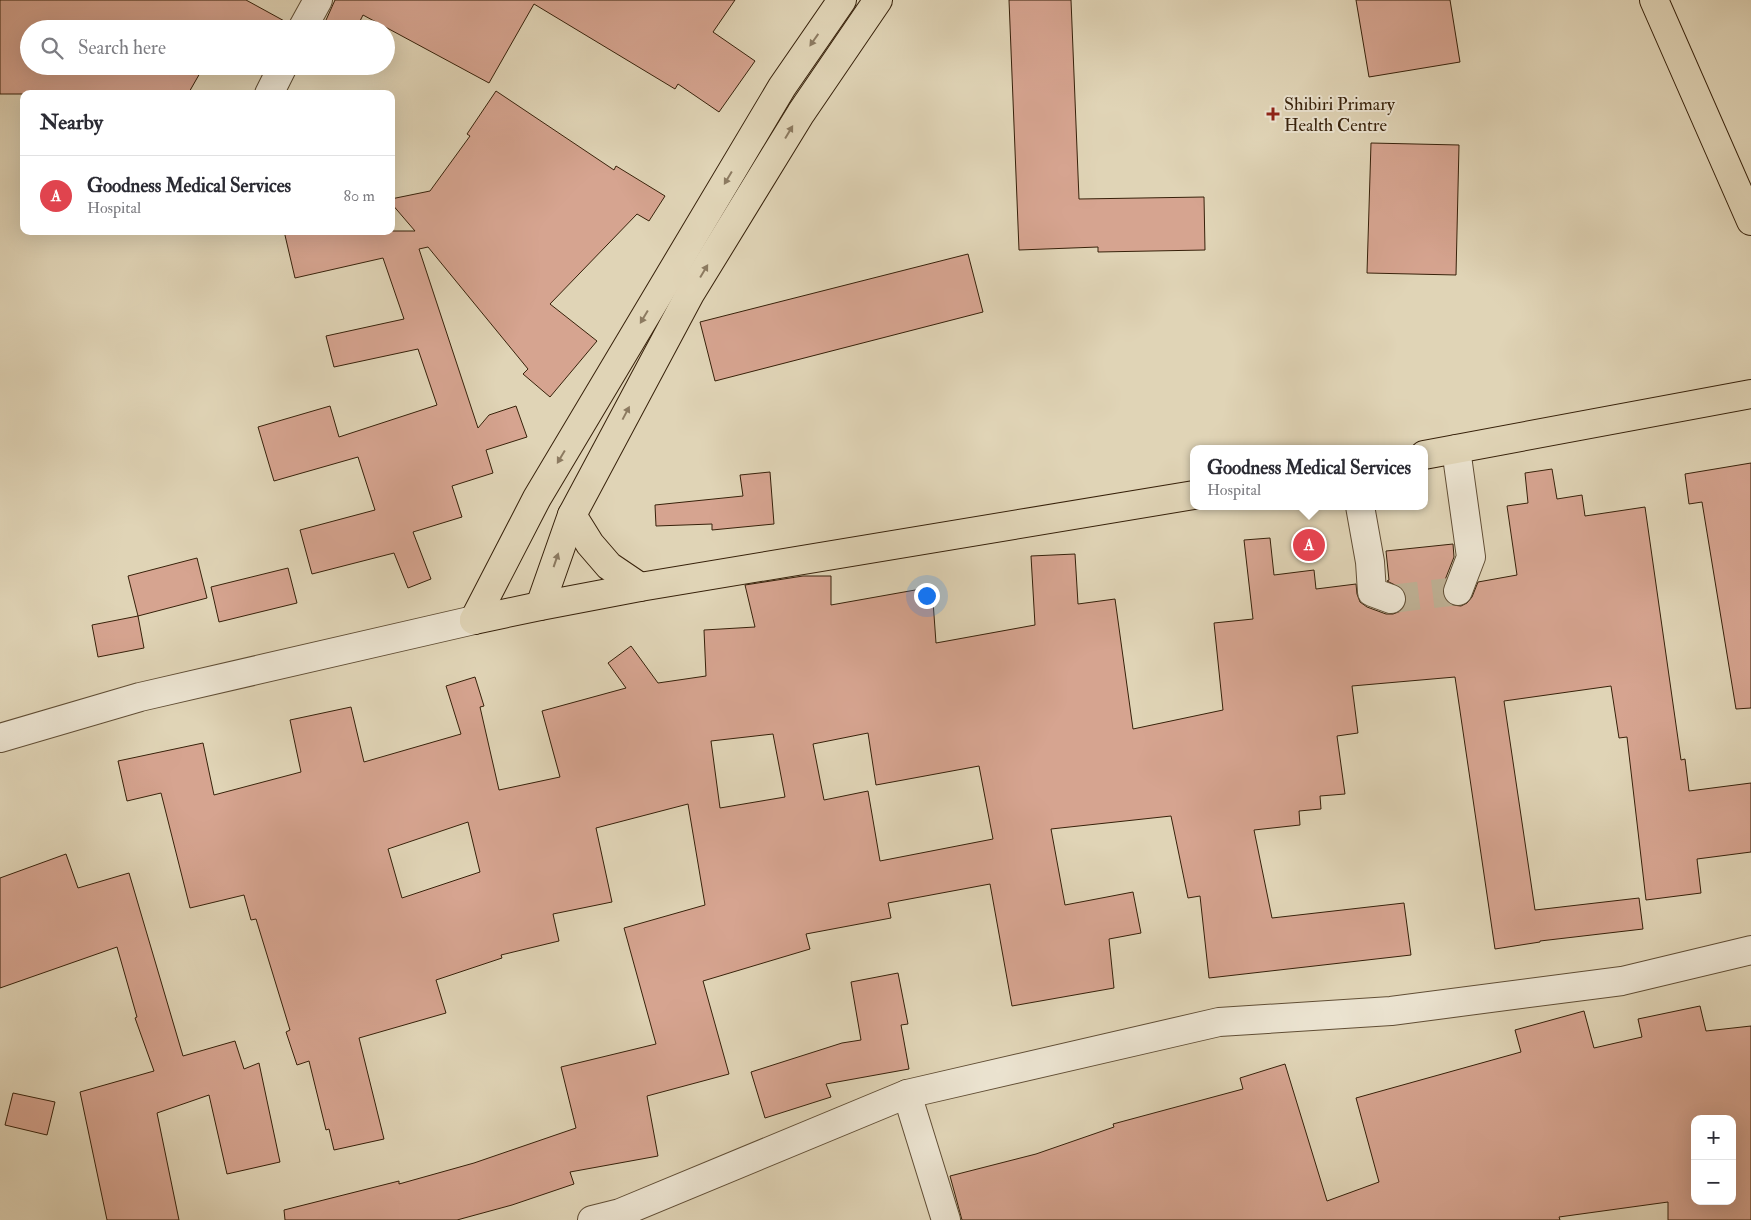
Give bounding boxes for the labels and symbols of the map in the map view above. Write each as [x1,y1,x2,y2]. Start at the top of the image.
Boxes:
one-way arrow [809,33,819,47]
place label: Shibiri Primary Health Centre [1284,93,1396,137]
marker: Shibiri Primary Health Centre [1266,107,1280,121]
one-way arrow [784,126,794,139]
one-way arrow [723,171,732,184]
one-way arrow [700,264,709,277]
one-way arrow [640,311,649,324]
one-way arrow [622,406,630,421]
one-way arrow [557,450,566,463]
pin: A [1293,526,1325,564]
one-way arrow [553,552,560,567]
your location [914,583,940,609]

